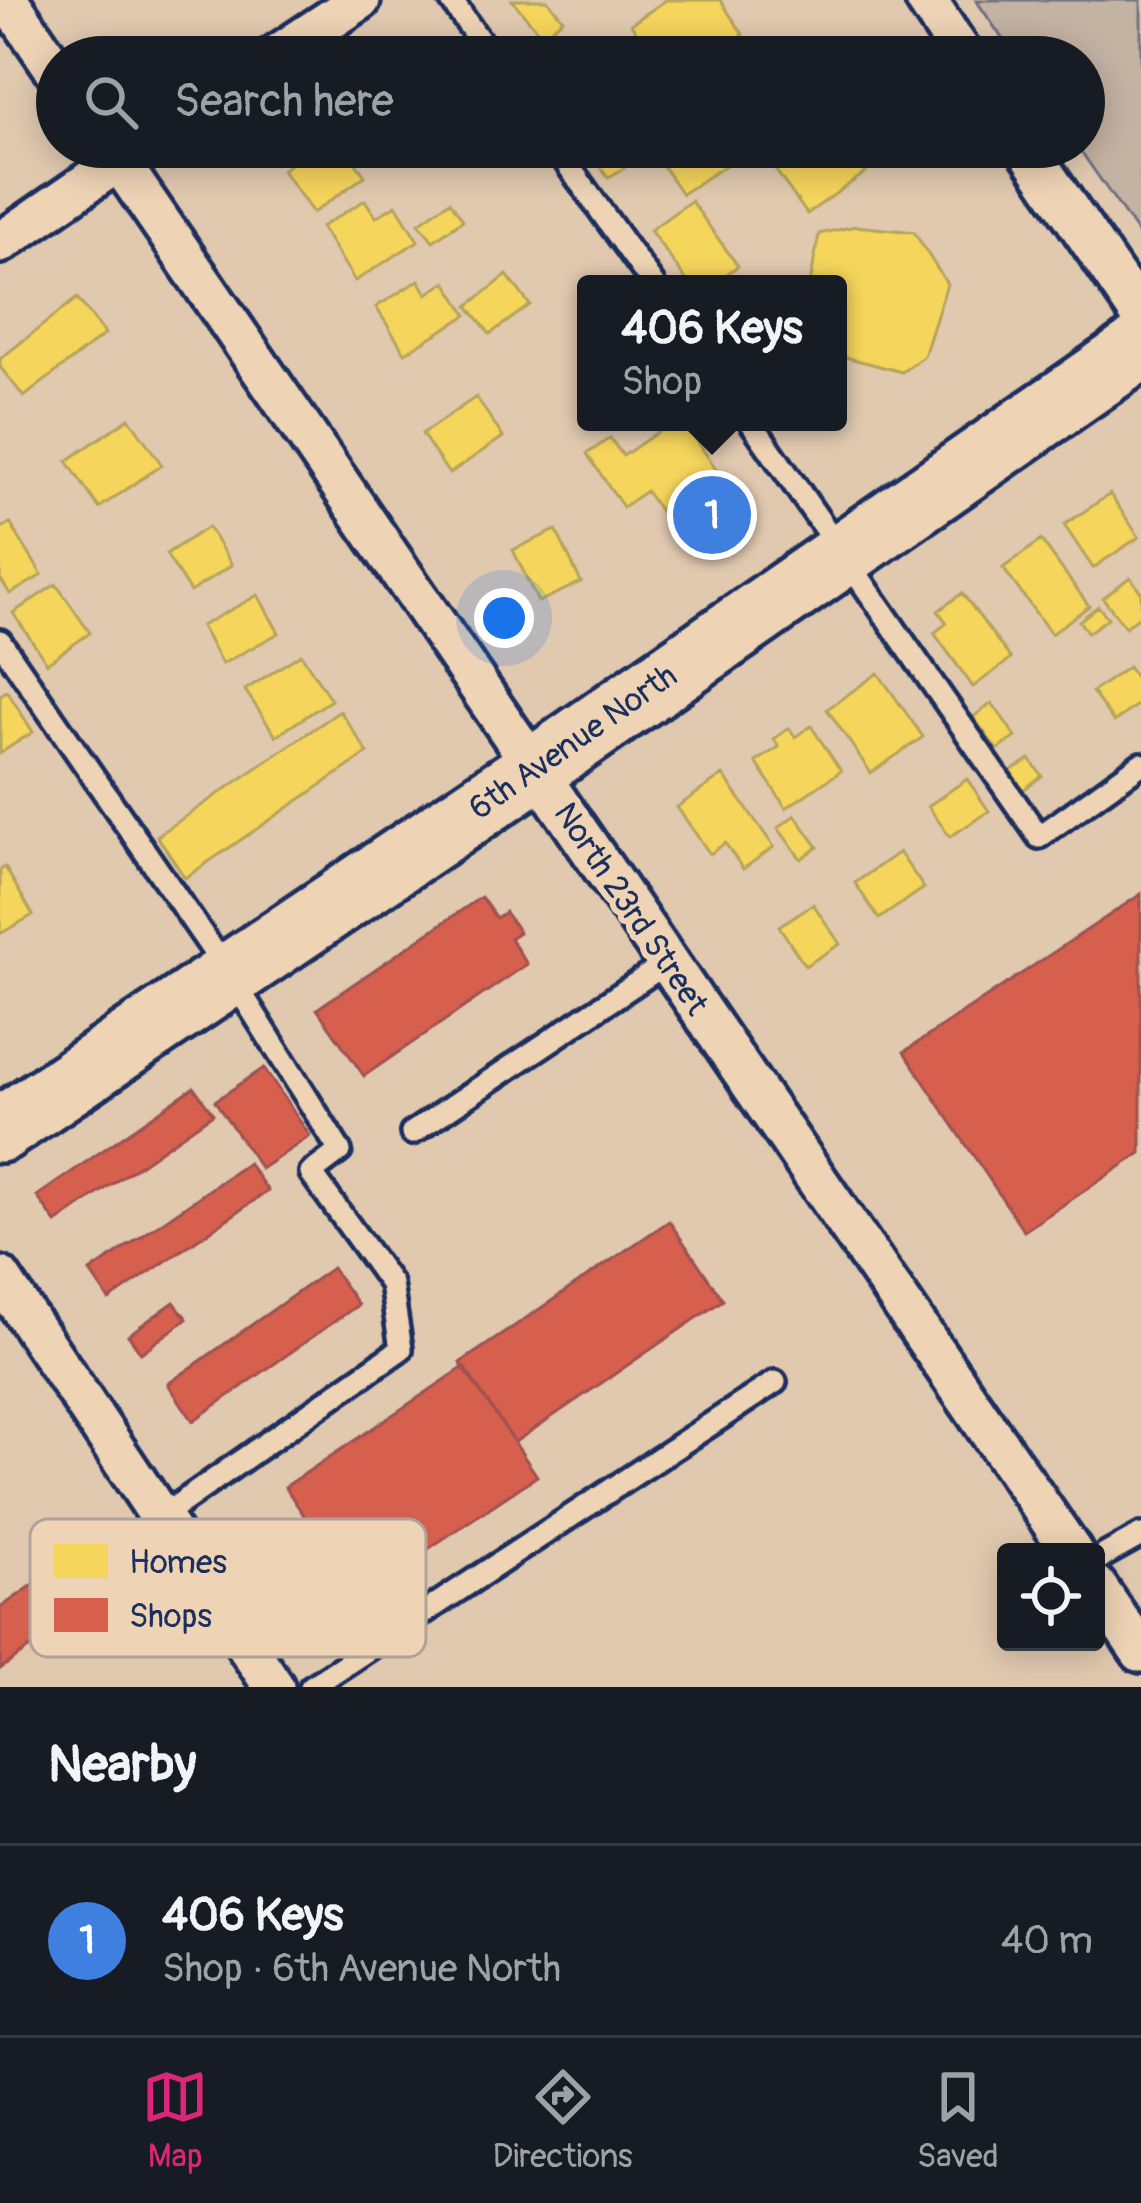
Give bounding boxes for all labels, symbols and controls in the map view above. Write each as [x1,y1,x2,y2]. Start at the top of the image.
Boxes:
search box [36,36,1105,168]
icon: search [78,69,144,135]
text: Search here [174,74,394,130]
popup [577,275,847,431]
text: 406 Keys [621,301,803,357]
text: Shop [621,357,702,406]
pin: 1 [673,470,751,560]
your location [474,588,534,648]
street label: 6th Avenue North [461,655,685,829]
street label: North 23rd Street [545,795,718,1024]
legend [30,1519,426,1657]
text: Homes [129,1542,227,1583]
map controls [997,1543,1105,1651]
button: locate [997,1543,1105,1651]
text: Shops [129,1596,212,1637]
text: Nearby [48,1733,196,1797]
text: 406 Keys [162,1888,343,1944]
text: 1 [79,1916,95,1965]
text: 40 m [1001,1916,1093,1965]
text: Shop · 6th Avenue North [162,1944,561,1993]
tab: Map [142,2064,208,2177]
tab: Directions [493,2064,633,2177]
tab: Saved [917,2064,999,2177]

